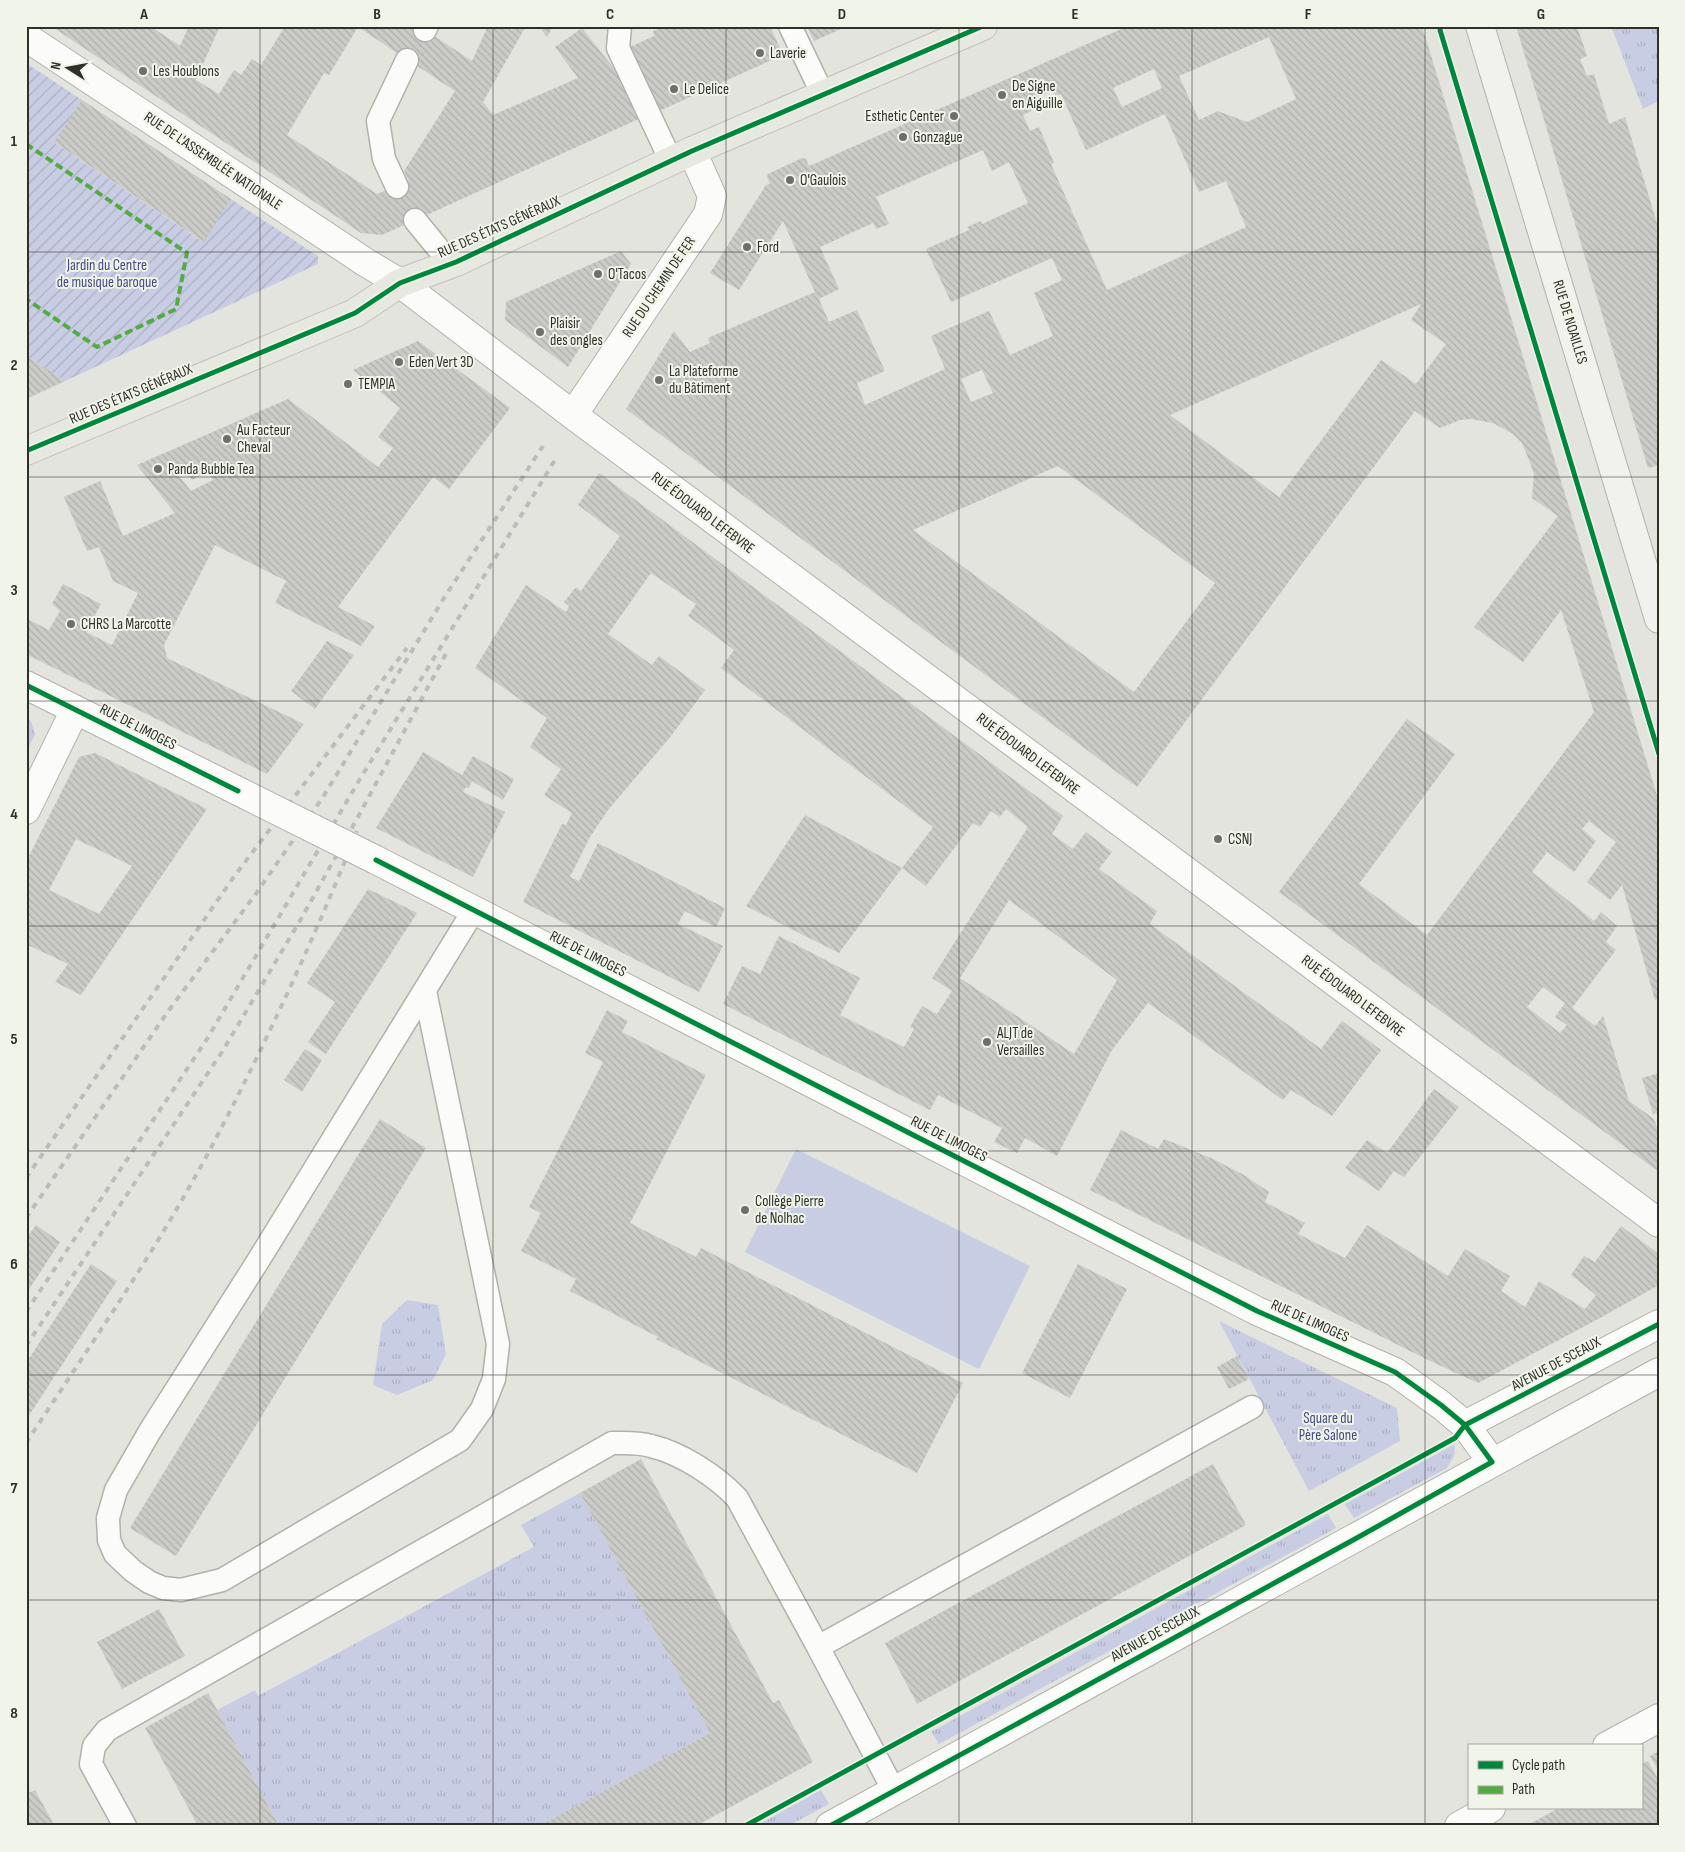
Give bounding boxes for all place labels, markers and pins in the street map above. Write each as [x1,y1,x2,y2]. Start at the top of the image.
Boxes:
place label: Laverie [770,44,806,63]
marker: Laverie [754,47,766,59]
place label: Les Houblons [153,62,219,81]
marker: Les Houblons [137,65,149,77]
place label: De Signe en Aiguille [1012,77,1063,113]
place label: Le Delice [684,80,729,99]
marker: Le Delice [668,83,680,95]
marker: De Signe en Aiguille [996,89,1008,101]
place label: Esthetic Center [865,107,945,126]
marker: Esthetic Center [948,110,960,122]
place label: Gonzague [913,128,963,147]
marker: Gonzague [897,131,909,143]
place label: O'Gaulois [800,171,846,190]
marker: O'Gaulois [784,174,796,186]
place label: Ford [757,238,779,257]
marker: Ford [741,241,753,253]
place label: O'Tacos [608,265,646,284]
marker: O'Tacos [592,268,604,280]
place label: Plaisir des ongles [550,314,603,350]
marker: Plaisir des ongles [534,326,546,338]
place label: Eden Vert 3D [409,353,474,372]
marker: Eden Vert 3D [393,356,405,368]
place label: La Plateforme du Bâtiment [669,362,738,398]
marker: La Plateforme du Bâtiment [653,374,665,386]
place label: TEMPIA [358,375,396,394]
marker: TEMPIA [342,378,354,390]
place label: Au Facteur Cheval [236,421,291,457]
marker: Au Facteur Cheval [221,433,233,445]
place label: Panda Bubble Tea [168,460,254,479]
marker: Panda Bubble Tea [152,463,164,475]
place label: CHRS La Marcotte [81,615,171,634]
marker: CHRS La Marcotte [65,618,77,630]
place label: CSNJ [1228,830,1252,849]
marker: CSNJ [1212,833,1224,845]
place label: ALJT de Versailles [996,1024,1044,1060]
marker: ALJT de Versailles [981,1036,993,1048]
place label: Collège Pierre de Nolhac [755,1192,824,1228]
marker: Collège Pierre de Nolhac [739,1204,751,1216]

